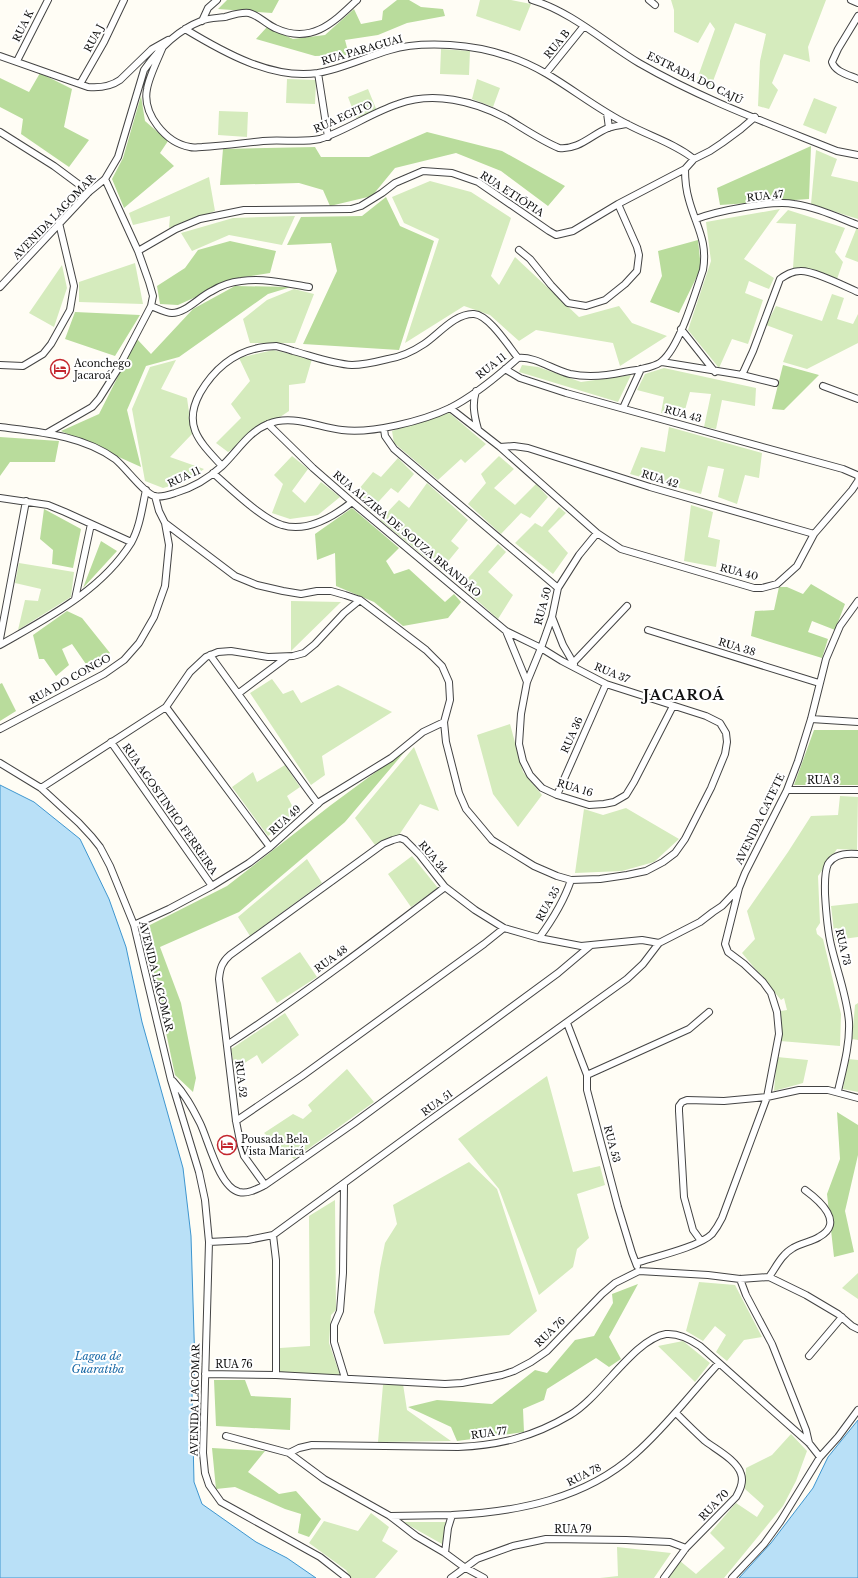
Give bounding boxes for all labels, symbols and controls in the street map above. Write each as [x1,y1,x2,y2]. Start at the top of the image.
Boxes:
street label: RUA K [10,8,36,44]
street label: RUA J [81,22,107,54]
street label: RUA B [541,27,573,61]
street label: RUA PARAGUAI [320,32,404,68]
street label: ESTRADA DO CAJÚ [645,48,746,107]
street label: RUA EGITO [311,98,375,136]
street label: RUA ETIÓPIA [478,168,547,220]
street label: AVENIDA LAGOMAR [9,171,99,263]
street label: RUA 47 [746,188,785,204]
street label: RUA 11 [473,350,509,382]
place label: Aconchego Jacaroá [72,357,131,382]
hotel icon: Aconchego Jacaroá [49,358,71,380]
street label: RUA 43 [663,403,703,425]
street label: RUA 11 [165,464,203,490]
street label: RUA ALZIRA DE SOUZA BRANDÃO [330,467,484,600]
street label: RUA 42 [640,467,680,491]
street label: RUA 40 [718,561,760,583]
street label: RUA 50 [532,586,554,626]
street label: RUA 38 [717,635,757,659]
street label: RUA DO CONGO [27,651,113,707]
street label: RUA 37 [592,660,633,686]
district label: JACAROÁ [640,686,725,704]
street label: RUA 36 [558,715,586,755]
street label: RUA AGOSTINHO FERREIRA [120,741,221,877]
street label: AVENIDA CATETE [732,771,788,867]
street label: RUA 3 [807,774,839,787]
street label: RUA 16 [555,776,595,800]
street label: RUA 49 [266,802,304,838]
street label: RUA 34 [416,838,450,876]
street label: RUA 35 [533,884,563,924]
street label: AVENIDA LAGOMAR [136,918,176,1034]
street label: RUA 73 [832,927,854,967]
street label: RUA 48 [312,943,350,975]
street label: RUA 52 [232,1059,250,1099]
street label: RUA 51 [419,1087,455,1119]
street label: RUA 53 [601,1124,623,1164]
place label: Pousada Bela Vista Maricá [240,1133,309,1158]
hotel icon: Pousada Bela Vista Maricá [216,1134,238,1156]
street label: RUA 76 [532,1314,568,1350]
street label: AVENIDA LACOMAR [188,1342,203,1457]
water label: Lagoa de Guaratiba [72,1349,124,1376]
street label: RUA 76 [215,1358,253,1371]
street label: RUA 77 [470,1424,509,1442]
street label: RUA 78 [565,1461,603,1489]
street label: RUA 70 [696,1487,732,1523]
street label: RUA 79 [554,1523,592,1536]

